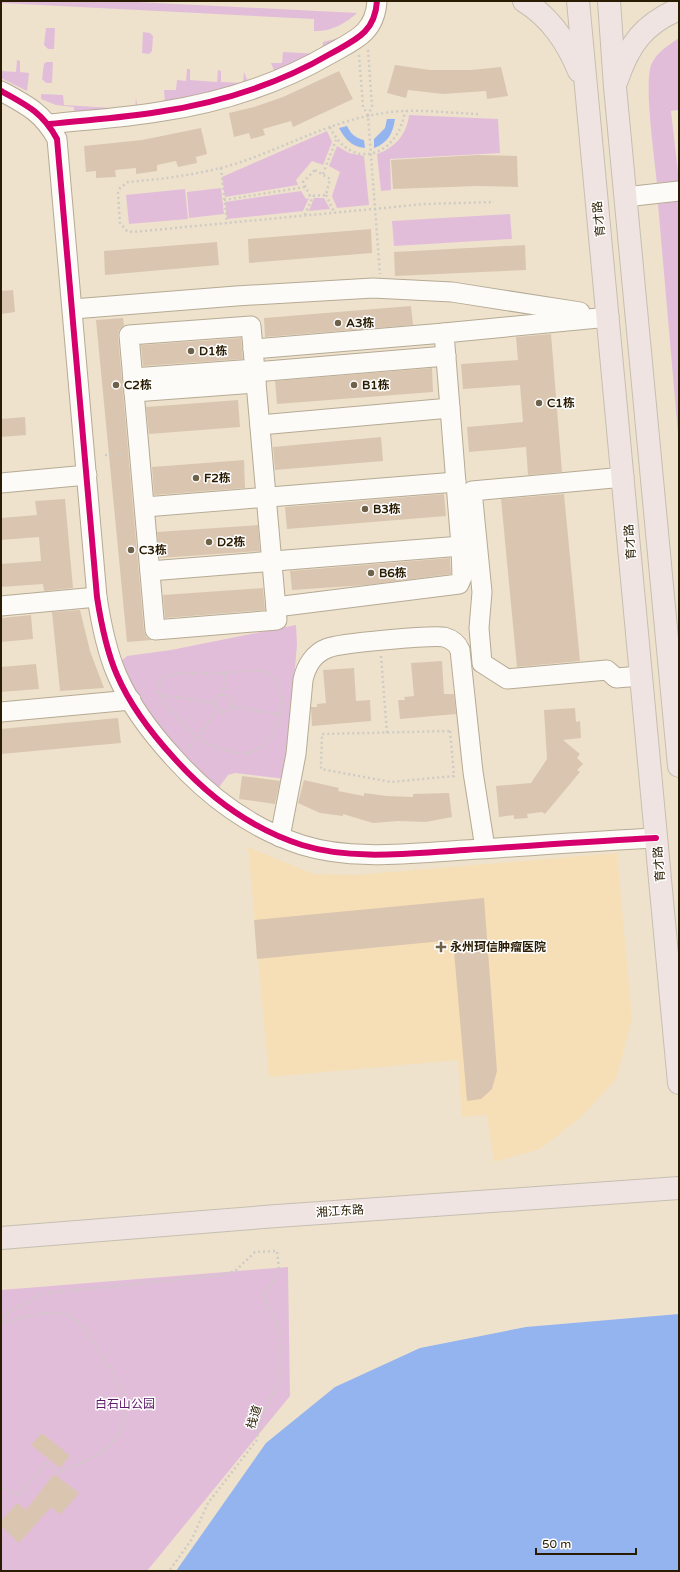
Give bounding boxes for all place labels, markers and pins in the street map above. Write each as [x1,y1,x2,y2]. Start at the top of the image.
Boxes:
place label: A3栋 [346,316,375,330]
marker: A3栋 [333,318,343,328]
place label: D1栋 [199,344,228,358]
marker: D1栋 [186,346,196,356]
place label: C2栋 [124,378,152,392]
place label: B1栋 [362,378,390,392]
marker: C2栋 [111,380,121,390]
marker: B1栋 [349,380,359,390]
place label: C1栋 [547,396,575,410]
marker: C1栋 [534,398,544,408]
place label: F2栋 [204,471,231,485]
marker: F2栋 [191,473,201,483]
place label: B3栋 [373,502,401,516]
marker: B3栋 [360,504,370,514]
place label: D2栋 [217,535,246,549]
marker: D2栋 [204,537,214,547]
place label: C3栋 [139,543,167,557]
marker: C3栋 [126,545,136,555]
place label: B6栋 [379,566,407,580]
marker: B6栋 [366,568,376,578]
place label: 永州珂信肿瘤医院 [450,940,546,954]
marker: 永州珂信肿瘤医院 [435,941,447,953]

